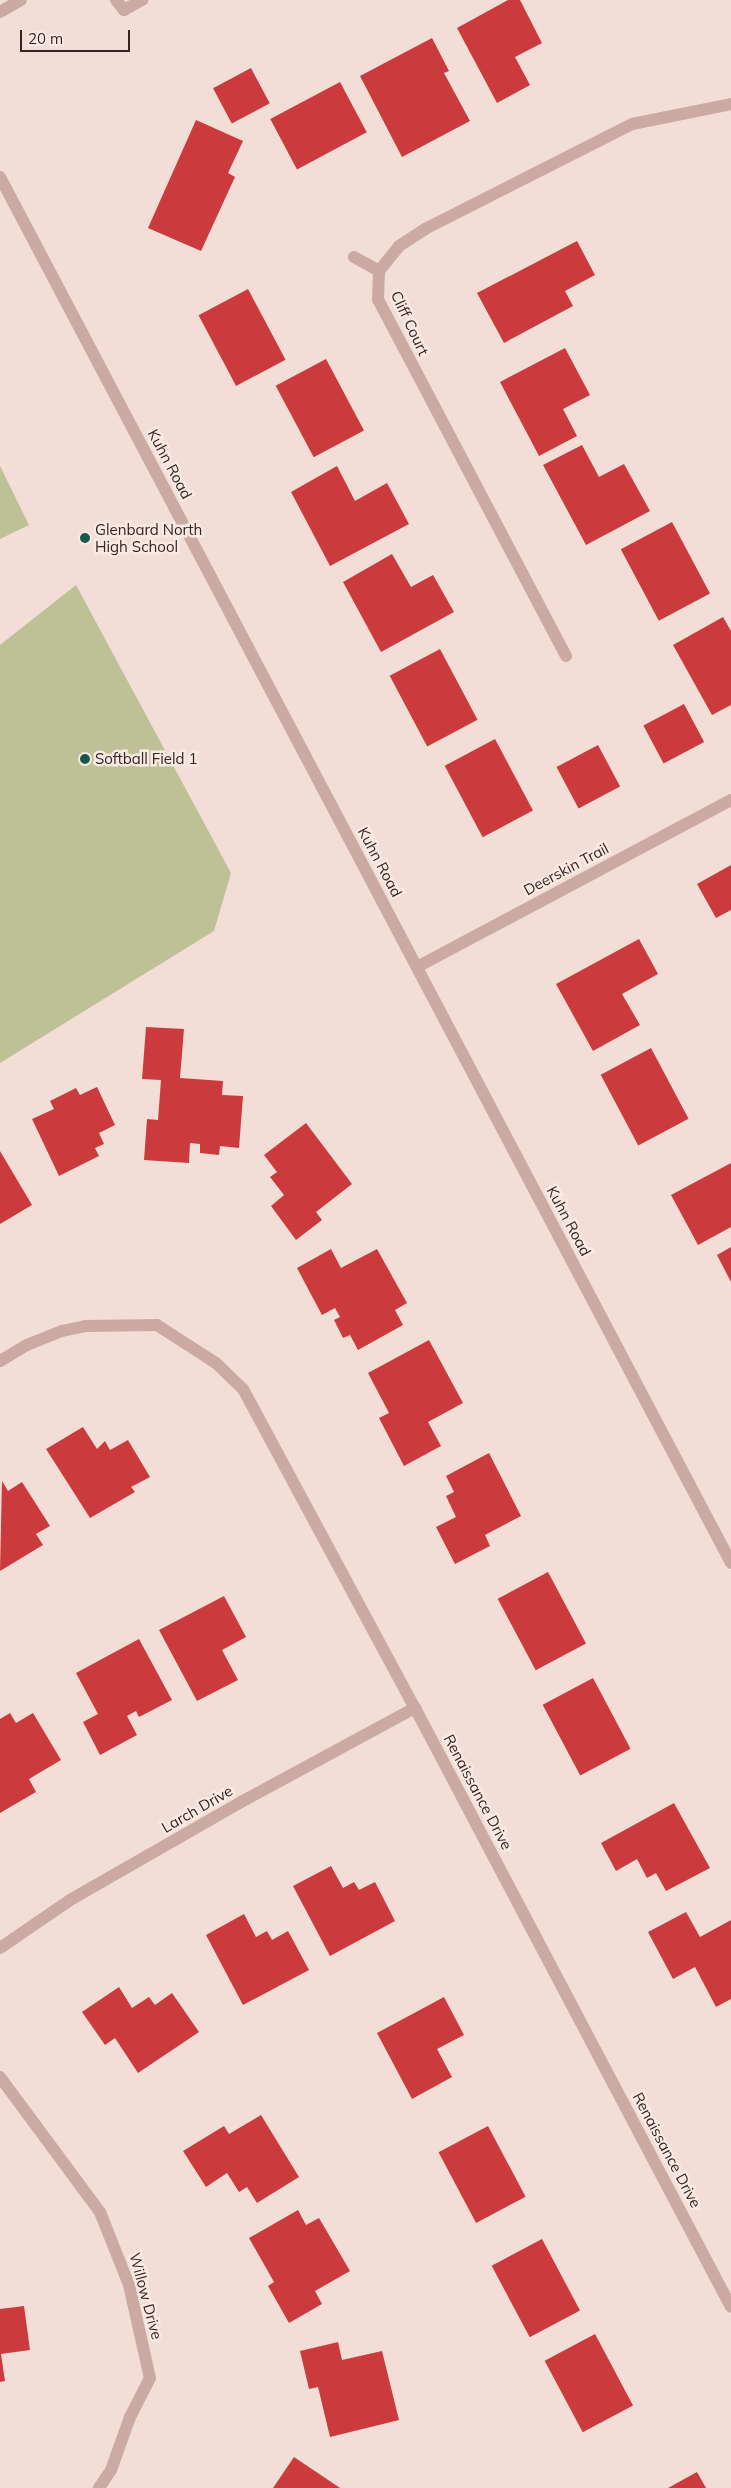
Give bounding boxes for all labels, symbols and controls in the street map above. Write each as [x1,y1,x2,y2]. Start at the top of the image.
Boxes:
scale bar [22,20,132,52]
text: 20 m [28,29,63,48]
street label: Cliff Court [387,288,433,358]
street label: Kuhn Road [144,426,196,502]
place label: Glenbard North High School [95,520,202,555]
marker: Glenbard North High School [79,532,91,544]
place label: Softball Field 1 [95,750,197,768]
marker: Softball Field 1 [79,753,91,765]
street label: Kuhn Road [354,824,406,900]
street label: Deerskin Trail [520,839,612,899]
street label: Kuhn Road [543,1183,595,1259]
street label: Renaissance Drive [440,1731,516,1853]
street label: Larch Drive [158,1781,236,1837]
street label: Renaissance Drive [629,2089,705,2211]
street label: Willow Drive [126,2251,166,2341]

